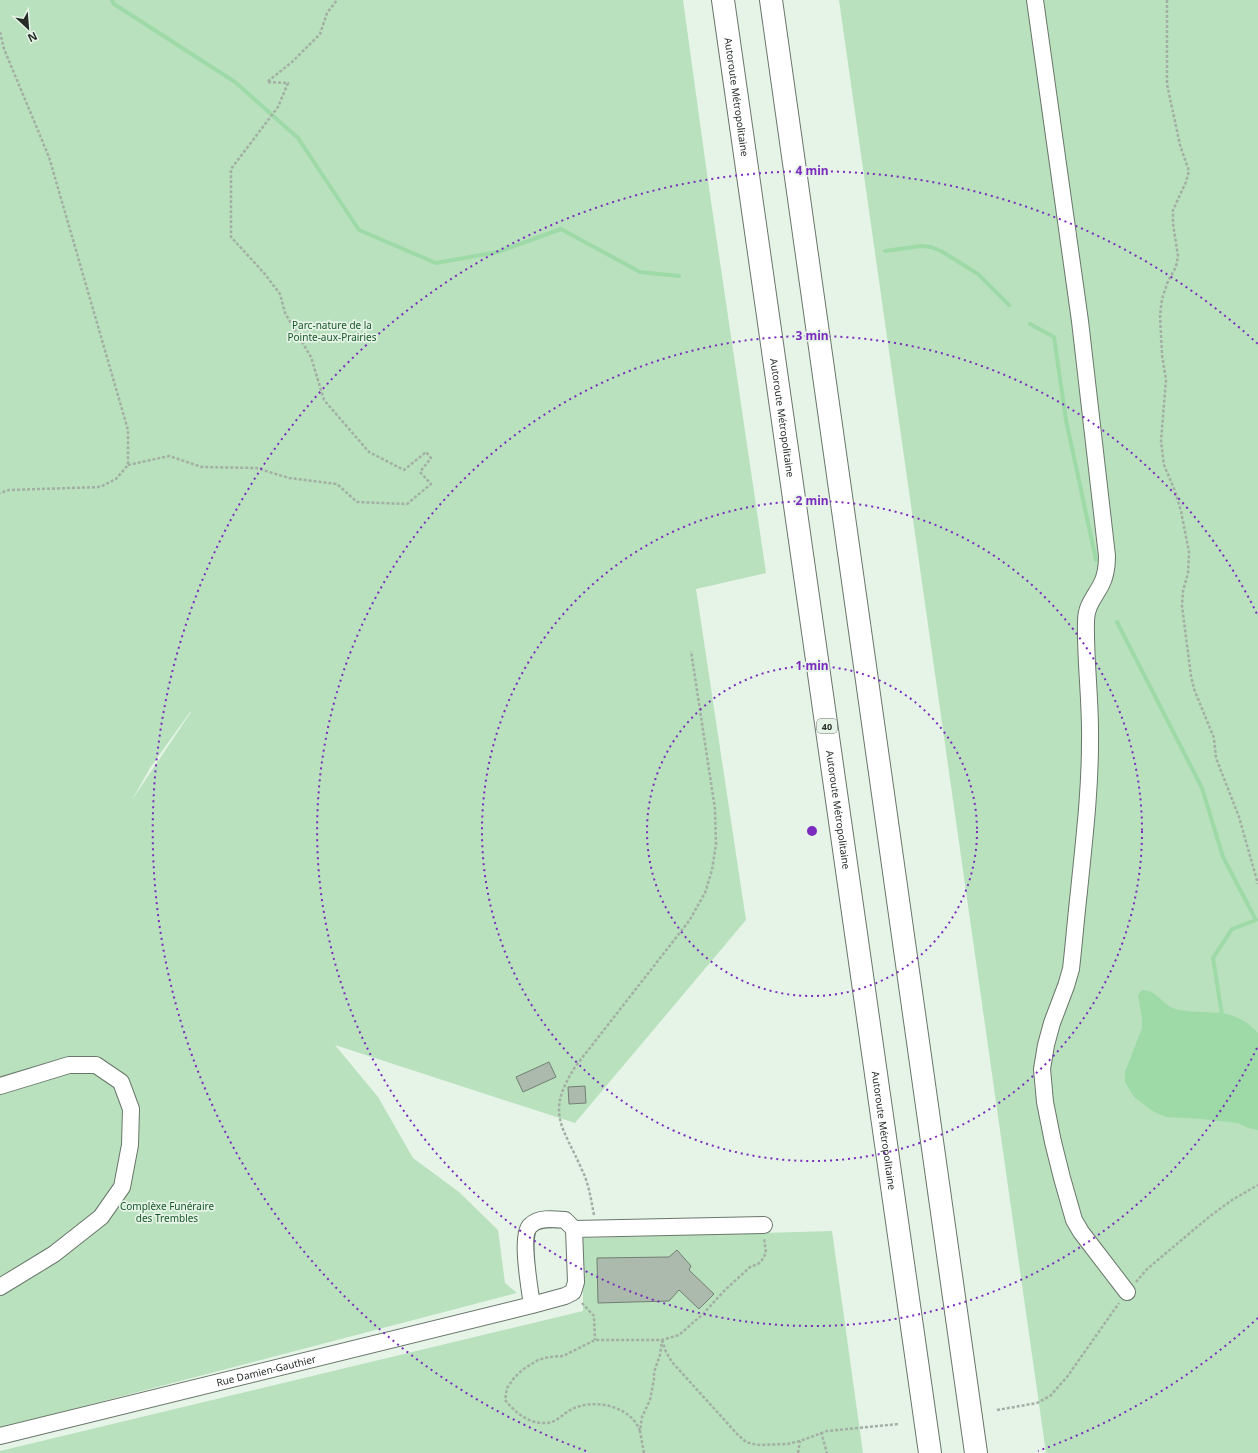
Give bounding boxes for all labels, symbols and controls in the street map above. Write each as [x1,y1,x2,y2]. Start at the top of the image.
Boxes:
north arrow [8,8,48,48]
text: N [25,29,40,46]
street label: Autoroute Métropolitaine [721,37,752,158]
text: 4 min [795,162,829,179]
park label: Parc-nature de la Pointe-aux-Prairies [288,318,377,344]
text: 3 min [795,327,829,344]
street label: Autoroute Métropolitaine [767,358,798,478]
text: 2 min [795,492,829,509]
text: 1 min [795,657,829,674]
road number: 40 [817,719,837,733]
street label: Autoroute Métropolitaine [823,750,854,870]
centre of rings [805,824,819,838]
street label: Autoroute Métropolitaine [869,1070,899,1191]
park label: Complèxe Funéraire des Trembles [120,1199,214,1225]
street label: Rue Damien-Gauthier [215,1352,317,1389]

